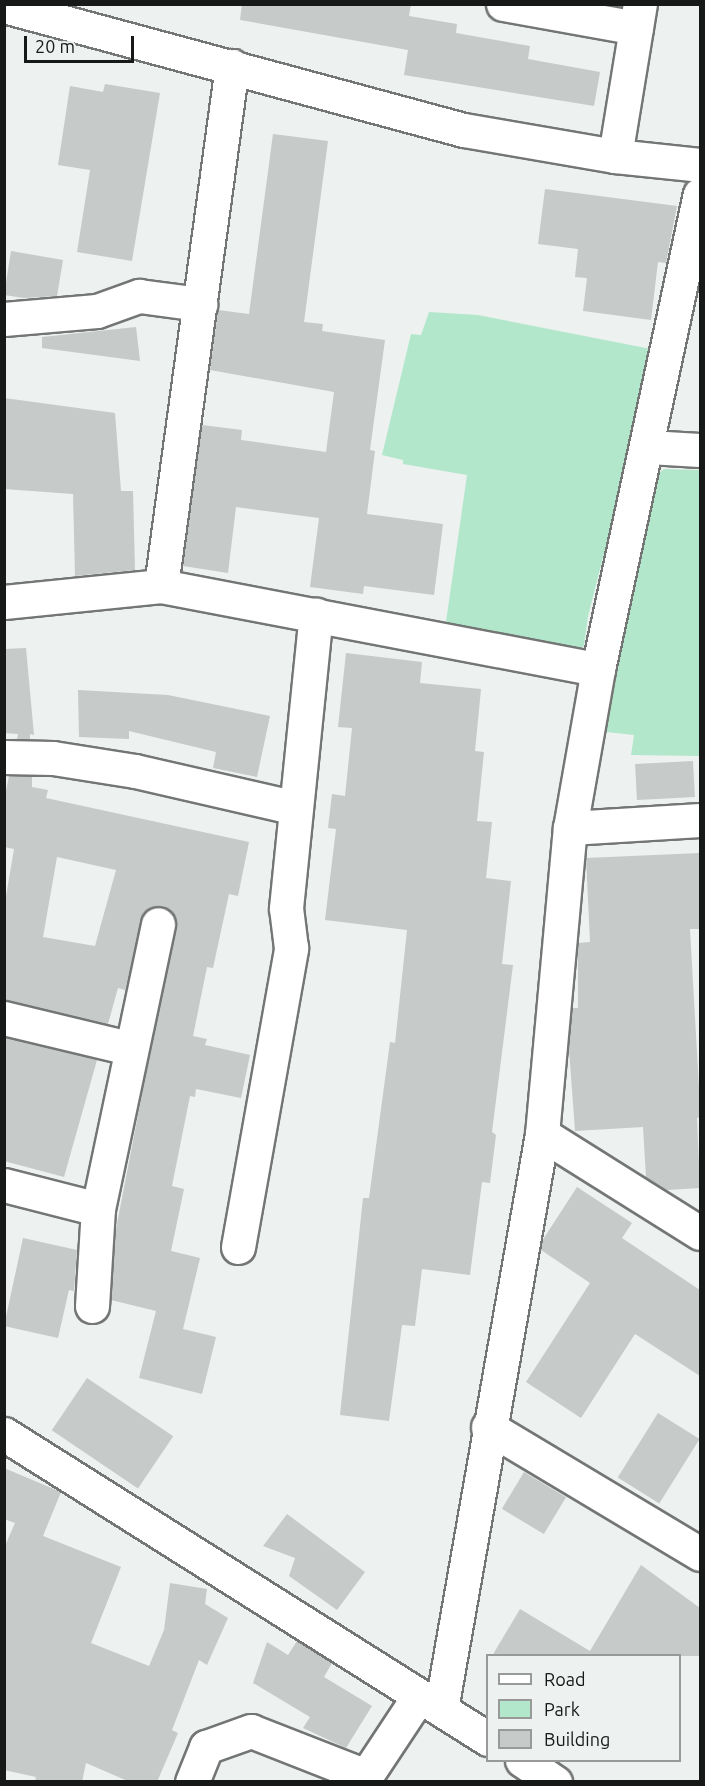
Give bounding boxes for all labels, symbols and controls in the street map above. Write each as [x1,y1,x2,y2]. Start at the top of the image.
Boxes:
scale bar [27,24,136,62]
text: 20 m [35,36,75,56]
legend [486,1654,681,1762]
text: Road [544,1669,586,1689]
text: Park [544,1699,580,1719]
text: Building [544,1729,610,1749]

